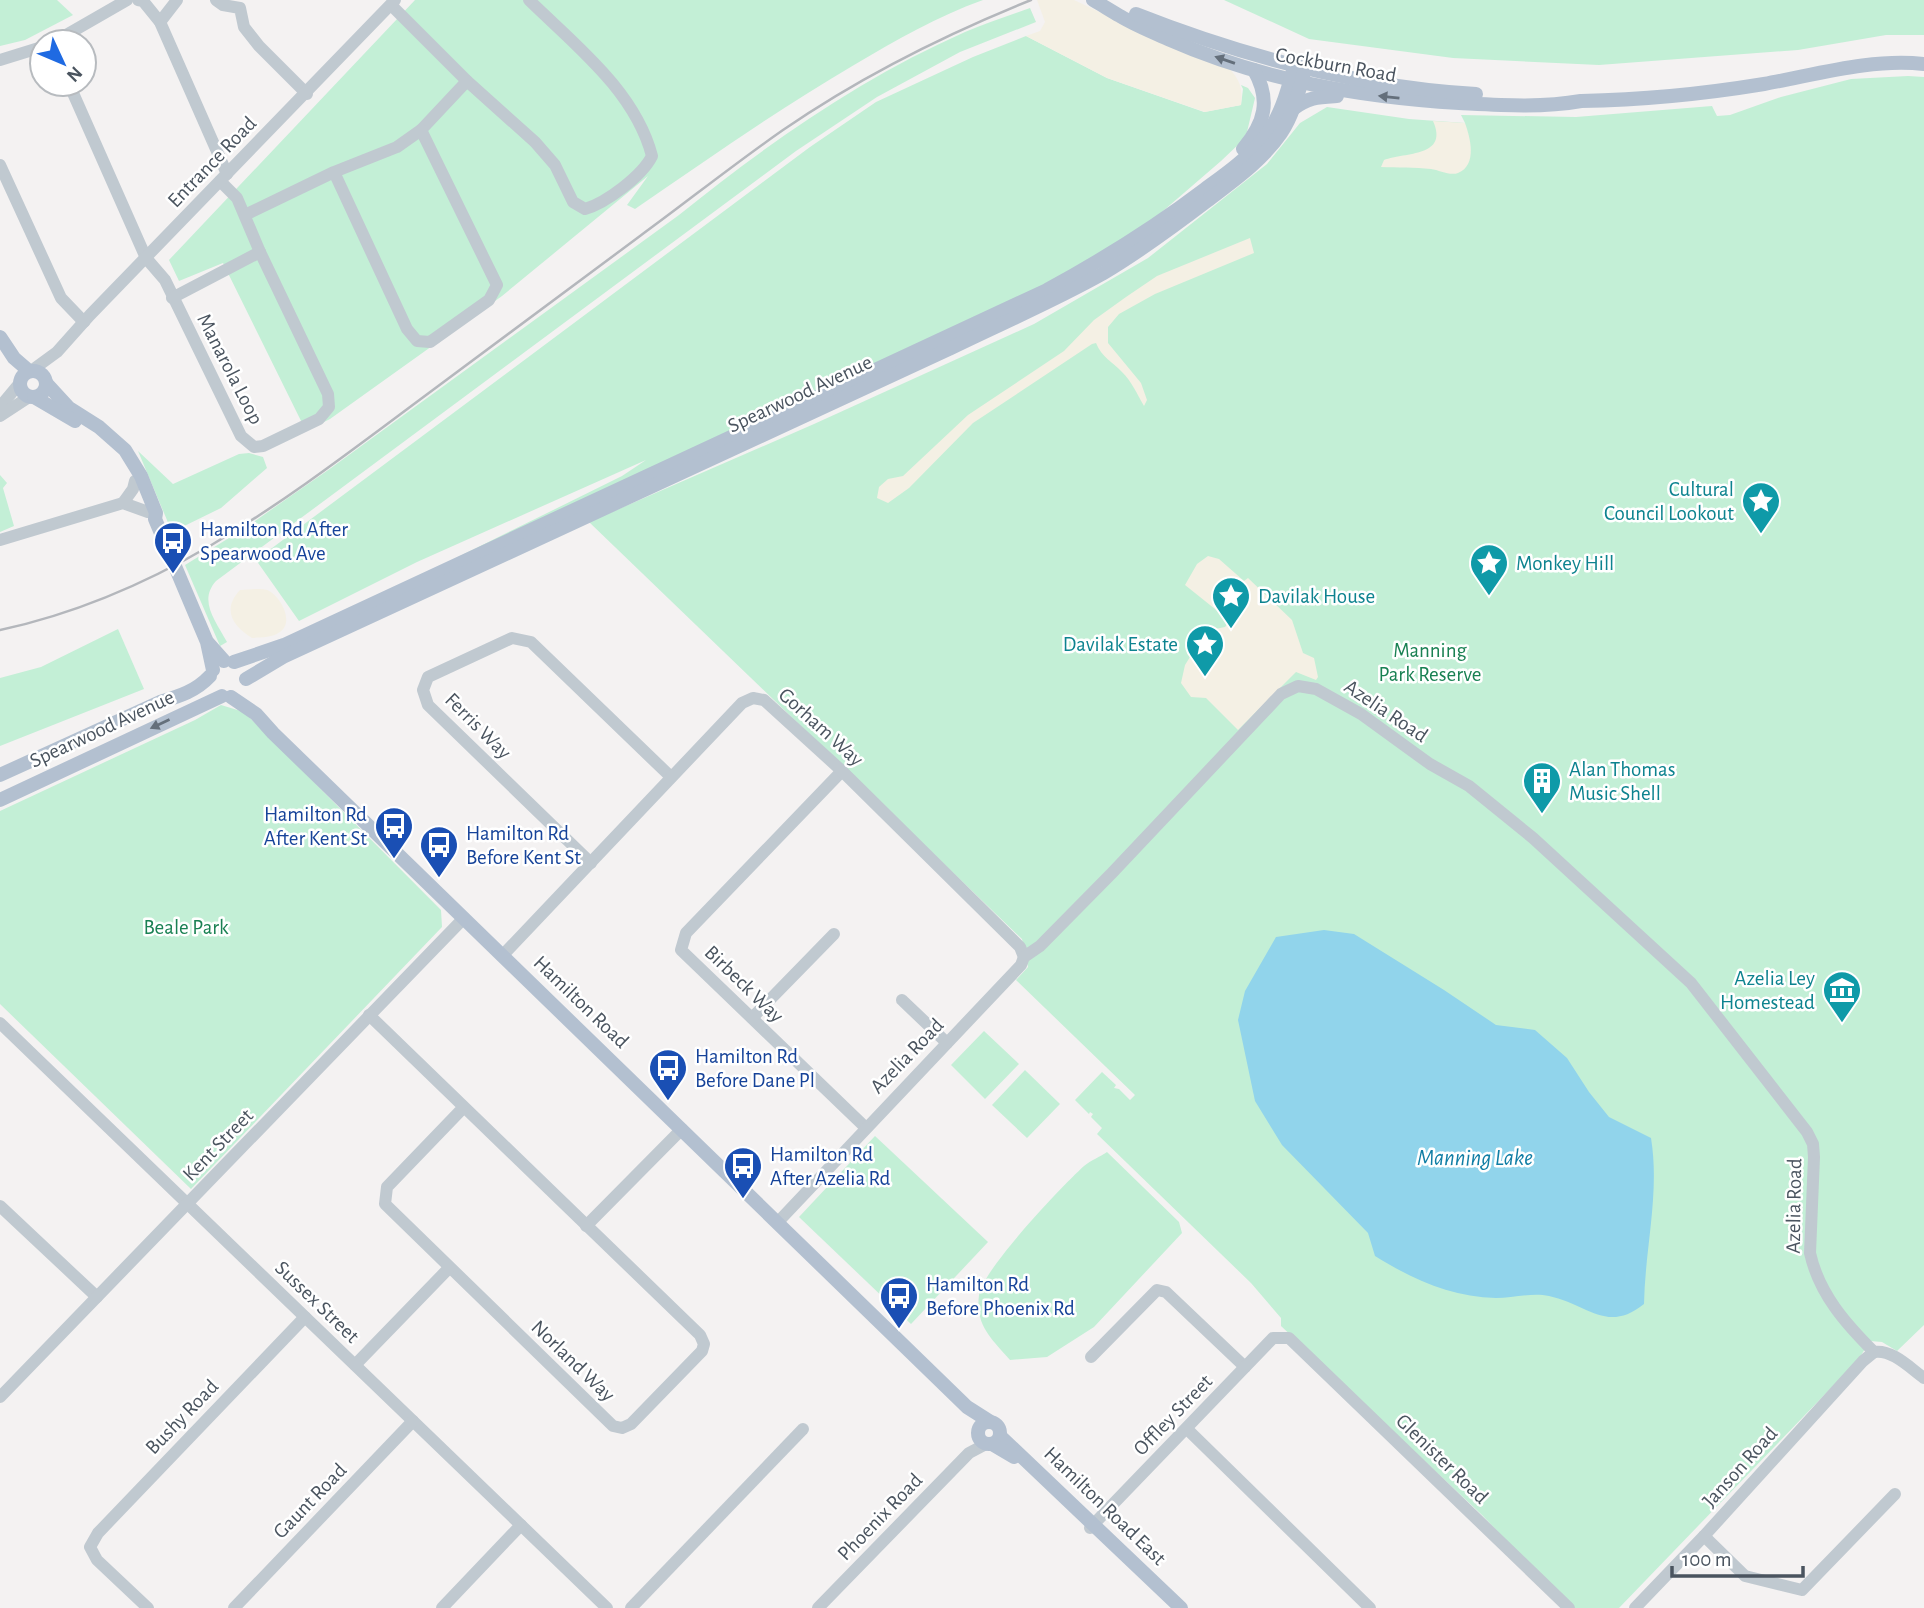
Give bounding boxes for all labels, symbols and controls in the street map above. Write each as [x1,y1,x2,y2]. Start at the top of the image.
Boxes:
north arrow [28,28,98,98]
street label: Cockburn Road [1274,44,1398,86]
one-way arrow [1214,54,1235,65]
text: N [63,62,86,85]
one-way arrow [1378,91,1400,102]
street label: Entrance Road [164,112,260,212]
street label: Manarola Loop [193,310,267,428]
street label: Spearwood Avenue [724,351,876,437]
place label: Cultural Council Lookout [1604,479,1734,524]
place icon: Cultural Council Lookout [1740,480,1782,535]
place label: Hamilton Rd After Spearwood Ave [200,519,348,564]
bus stop icon: Hamilton Rd After Spearwood Ave [152,520,194,575]
place icon: Monkey Hill [1468,542,1510,597]
place label: Monkey Hill [1516,553,1614,574]
place icon: Davilak House [1210,575,1252,630]
place label: Davilak House [1258,586,1375,607]
place icon: Davilak Estate [1184,623,1226,678]
place label: Davilak Estate [1063,634,1178,655]
park label: Manning Park Reserve [1378,640,1482,685]
street label: Azelia Road [1341,676,1432,746]
street label: Gorham Way [775,684,867,770]
street label: Spearwood Avenue [26,686,178,772]
street label: Ferris Way [441,689,515,763]
one-way arrow [150,719,170,730]
place label: Alan Thomas Music Shell [1569,759,1676,804]
building icon: Alan Thomas Music Shell [1521,760,1563,815]
place label: Hamilton Rd After Kent St [264,804,367,849]
bus stop icon: Hamilton Rd After Kent St [373,805,415,860]
place label: Hamilton Rd Before Kent St [466,823,581,868]
bus stop icon: Hamilton Rd Before Kent St [418,824,460,879]
park label: Beale Park [143,917,229,938]
street label: Birbeck Way [700,941,788,1027]
street label: Hamilton Road [529,952,633,1052]
place label: Azelia Ley Homestead [1720,968,1815,1013]
museum icon: Azelia Ley Homestead [1821,969,1863,1024]
street label: Azelia Road [866,1014,948,1098]
place label: Hamilton Rd Before Dane Pl [695,1046,815,1091]
bus stop icon: Hamilton Rd Before Dane Pl [647,1047,689,1102]
street label: Kent Street [179,1105,257,1185]
place label: Hamilton Rd After Azelia Rd [770,1144,891,1189]
bus stop icon: Hamilton Rd After Azelia Rd [722,1145,764,1200]
water label: Manning Lake [1417,1147,1533,1170]
street label: Azelia Road [1783,1158,1805,1254]
street label: Sussex Street [271,1257,363,1347]
place label: Hamilton Rd Before Phoenix Rd [926,1274,1075,1319]
bus stop icon: Hamilton Rd Before Phoenix Rd [878,1275,920,1330]
street label: Norland Way [527,1316,619,1406]
street label: Offley Street [1130,1370,1217,1459]
street label: Bushy Road [142,1376,222,1458]
street label: Glenister Road [1392,1410,1492,1508]
street label: Janson Road [1699,1423,1781,1511]
street label: Hamilton Road East [1040,1443,1170,1569]
street label: Gaunt Road [269,1459,351,1543]
street label: Phoenix Road [834,1469,927,1565]
scale bar [1672,1534,1803,1578]
text: 100 m [1682,1549,1732,1570]

